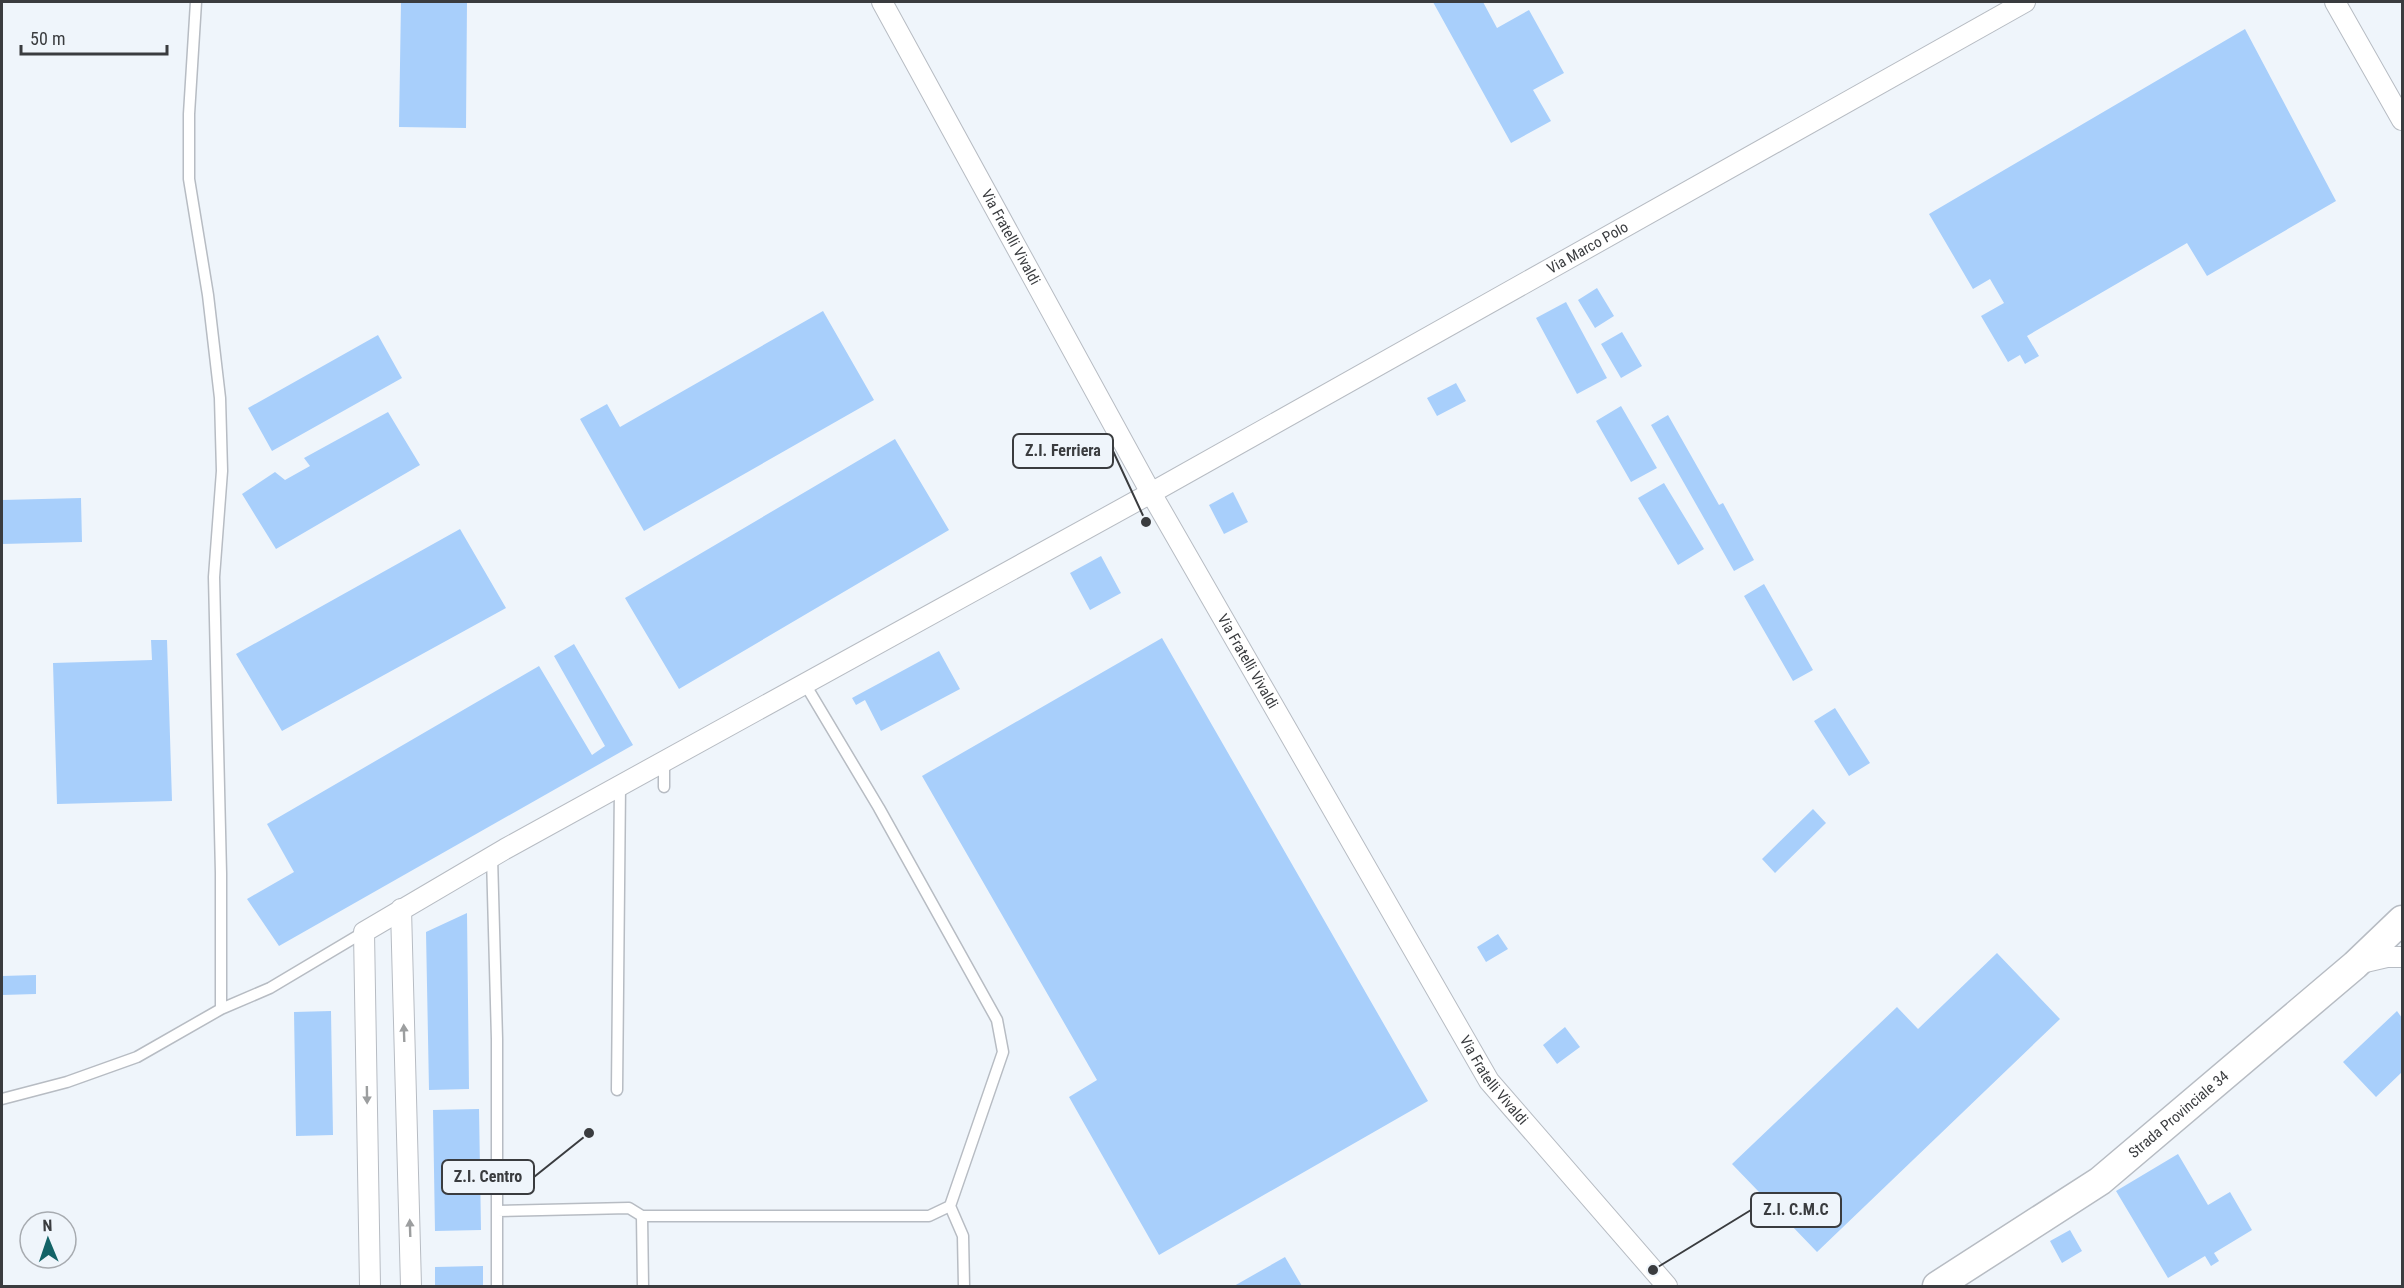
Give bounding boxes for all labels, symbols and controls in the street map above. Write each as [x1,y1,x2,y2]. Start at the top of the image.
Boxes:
scale bar [21,18,166,56]
text: 50 m [30,28,65,49]
street label: Via Fratelli Vivaldi [977,186,1044,288]
street label: Via Marco Polo [1544,218,1631,278]
callout: Z.I. Ferriera [1013,434,1113,468]
text: Z.I. Ferriera [1025,441,1101,460]
street label: Via Fratelli Vivaldi [1214,611,1282,712]
one-way arrow [400,1024,409,1043]
street label: Via Fratelli Vivaldi [1456,1032,1532,1128]
street label: Strada Provinciale 34 [2125,1067,2232,1162]
one-way arrow [362,1086,371,1105]
callout: Z.I. Centro [442,1160,534,1194]
text: Z.I. Centro [454,1167,522,1186]
callout: Z.I. C.M.C [1751,1193,1841,1227]
text: Z.I. C.M.C [1763,1200,1829,1219]
north arrow [18,1210,78,1270]
text: N [42,1216,53,1235]
one-way arrow [405,1219,414,1238]

